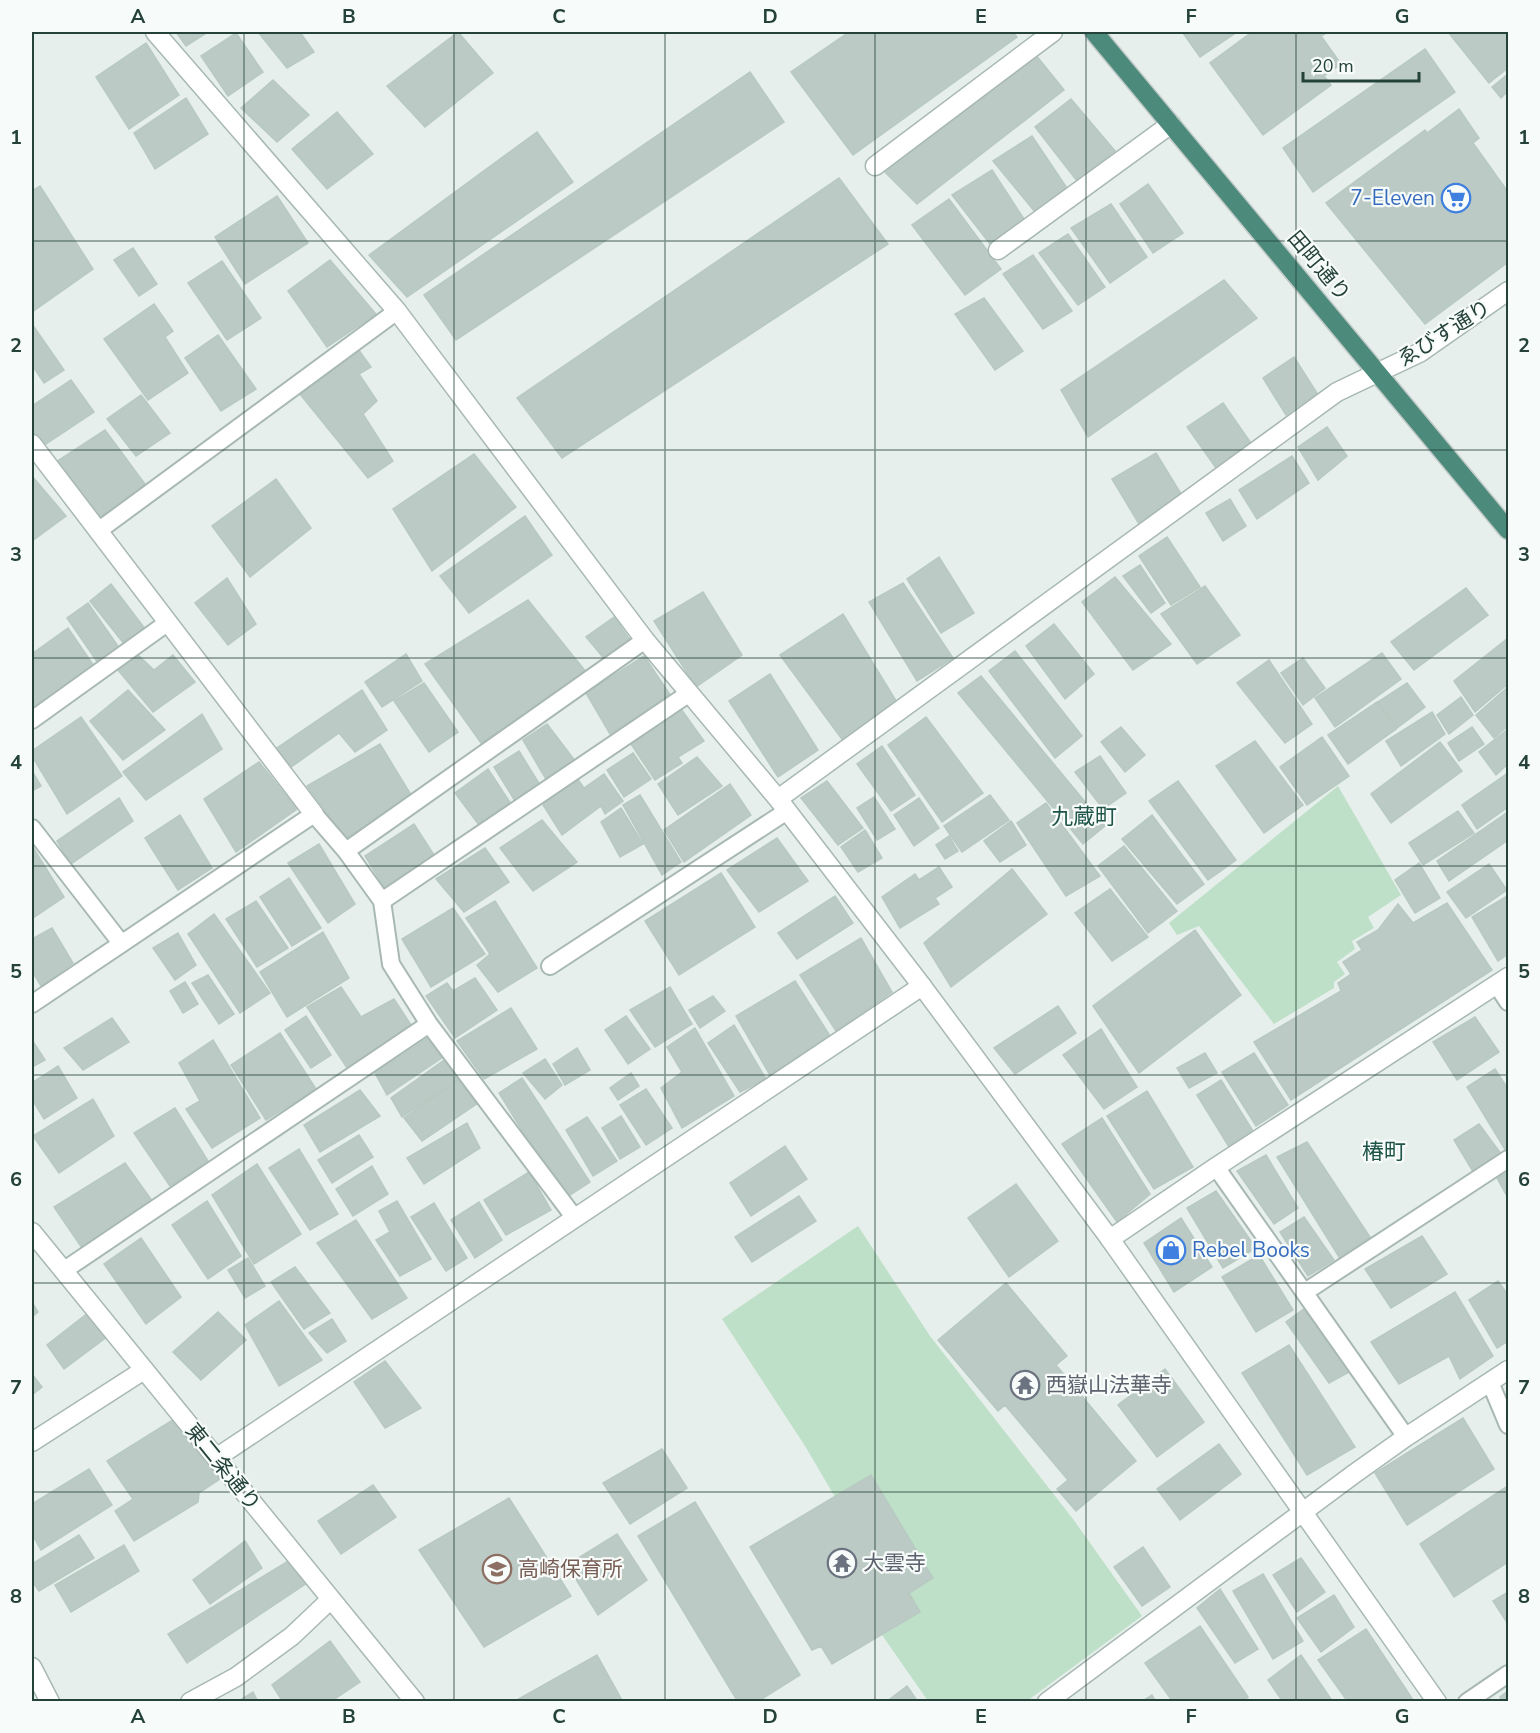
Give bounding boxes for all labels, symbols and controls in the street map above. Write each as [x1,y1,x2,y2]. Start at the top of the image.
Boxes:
text: A [131,3,146,30]
text: B [342,3,356,30]
text: C [552,3,566,30]
text: D [762,3,778,30]
text: E [975,3,987,30]
text: F [1185,3,1197,30]
text: G [1395,3,1409,30]
scale bar [1303,45,1418,83]
text: 20 m [1312,54,1354,78]
text: 1 [10,124,22,151]
text: 1 [1518,124,1530,151]
supermarket icon: 7-Eleven [1440,182,1472,214]
place label: 7-Eleven [1350,184,1435,212]
street label: 田町通り [1281,225,1357,307]
street label: ゑびす通り [1392,293,1496,373]
text: 2 [10,332,22,359]
text: 2 [1518,332,1530,359]
text: 3 [10,541,22,568]
text: 3 [1518,541,1530,568]
text: 4 [10,749,22,776]
text: 4 [1518,749,1530,776]
district label: 九蔵町 [1051,802,1117,832]
text: 5 [10,958,22,985]
text: 5 [1518,958,1530,985]
district label: 椿町 [1362,1137,1406,1167]
text: 6 [10,1166,22,1193]
text: 6 [1518,1166,1530,1193]
shop icon: Rebel Books [1155,1234,1187,1266]
place label: Rebel Books [1192,1236,1310,1264]
temple icon: 西嶽山法華寺 [1009,1369,1041,1401]
place label: 西嶽山法華寺 [1046,1371,1172,1399]
text: 7 [10,1374,22,1401]
text: 7 [1518,1374,1530,1401]
street label: 東二条通り [179,1417,267,1517]
temple icon: 大雲寺 [826,1547,858,1579]
place label: 大雲寺 [863,1549,926,1577]
school or university icon: 高崎保育所 [481,1553,513,1585]
place label: 高崎保育所 [518,1555,623,1583]
text: 8 [10,1583,22,1610]
text: 8 [1518,1583,1530,1610]
text: A [131,1703,146,1730]
text: B [342,1703,356,1730]
text: C [552,1703,566,1730]
text: D [762,1703,778,1730]
text: E [975,1703,987,1730]
text: F [1185,1703,1197,1730]
text: G [1395,1703,1409,1730]

